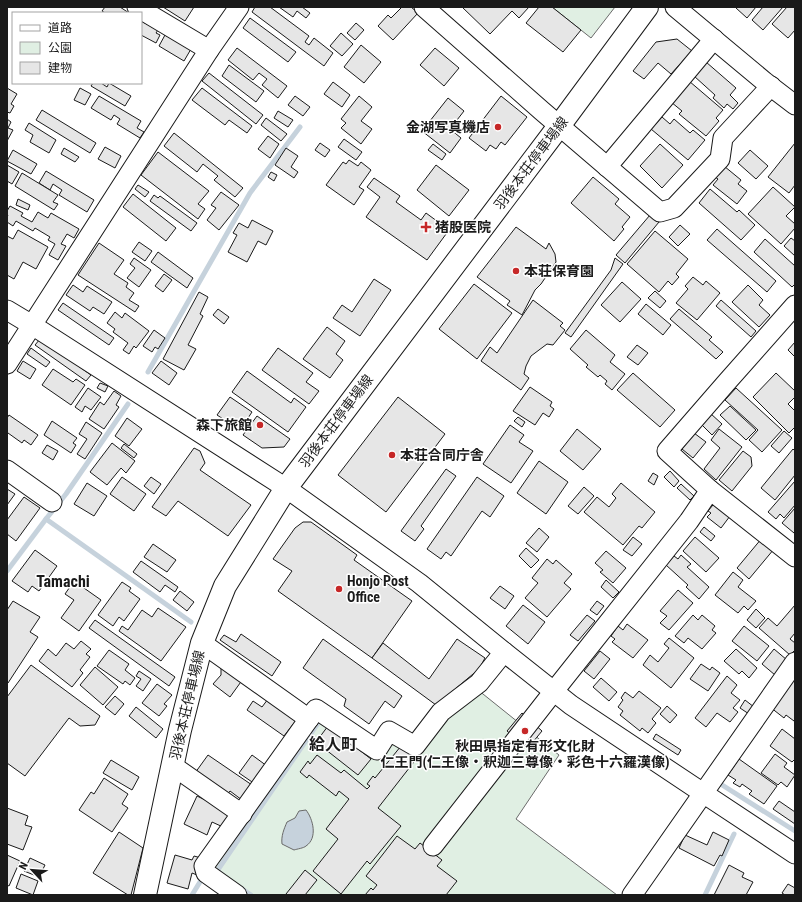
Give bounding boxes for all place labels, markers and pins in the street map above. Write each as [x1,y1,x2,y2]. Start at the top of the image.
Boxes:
place label: 金湖写真機店 [406,119,490,135]
marker: 金湖写真機店 [493,122,503,132]
place label: 猪股医院 [435,219,491,235]
marker: 猪股医院 [420,221,432,233]
place label: 本荘保育園 [524,263,594,279]
marker: 本荘保育園 [511,266,521,276]
place label: 森下旅館 [196,417,252,433]
marker: 森下旅館 [255,420,265,430]
place label: 本荘合同庁舎 [400,447,484,463]
marker: 本荘合同庁舎 [387,450,397,460]
place label: Honjo Post Office [347,573,409,605]
marker: Honjo Post Office [334,584,344,594]
marker: 秋田県指定有形文化財 仁王門(仁王像・釈迦三尊像・彩色十六羅漢像) [520,726,530,736]
place label: 秋田県指定有形文化財 仁王門(仁王像・釈迦三尊像・彩色十六羅漢像) [380,738,670,771]

